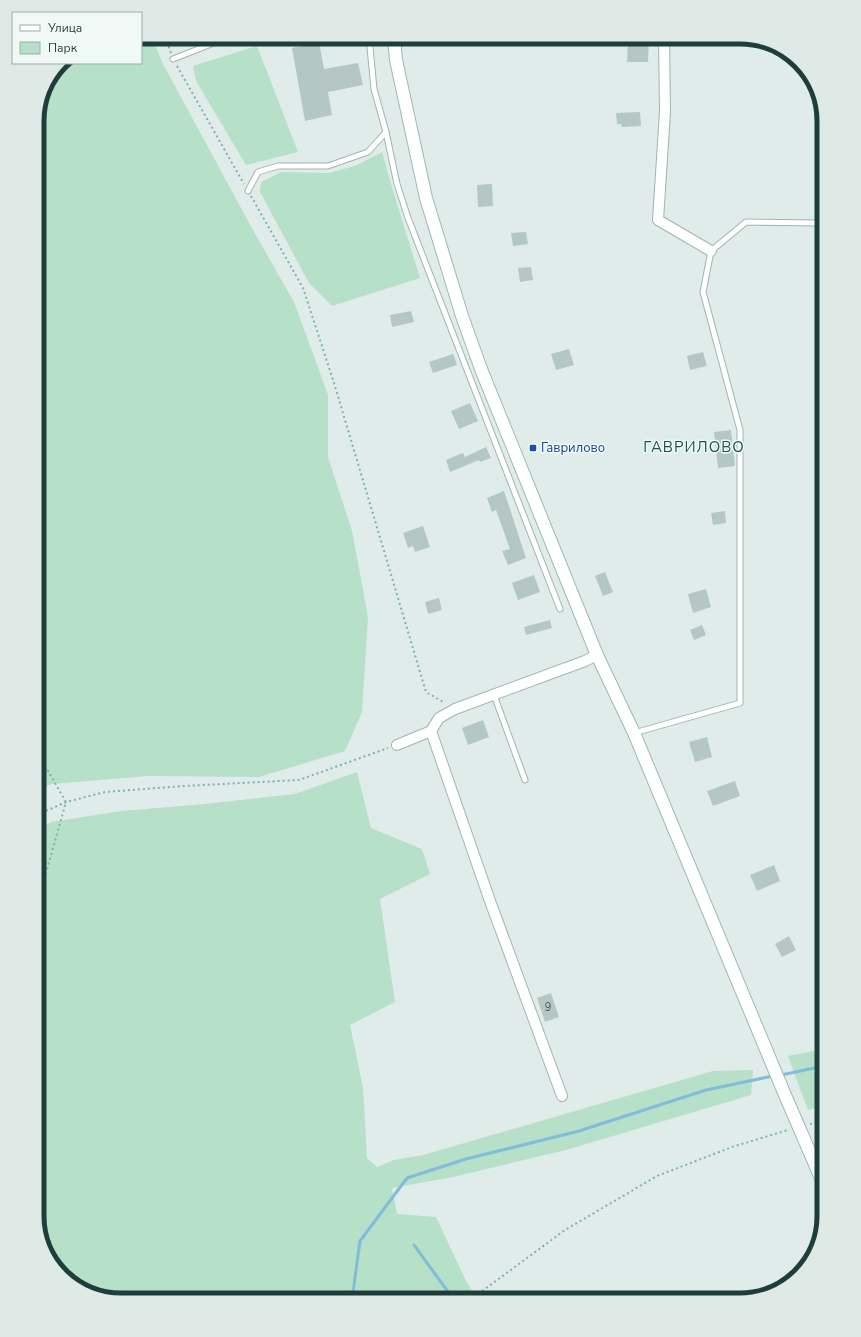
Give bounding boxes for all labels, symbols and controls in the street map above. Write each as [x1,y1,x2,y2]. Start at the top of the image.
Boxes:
legend [12,12,142,64]
text: Улица [47,20,82,36]
text: Парк [48,40,78,56]
district label: ГАВРИЛОВО [643,437,745,457]
place label: Гаврилово [541,439,605,457]
marker: Гаврилово [528,443,538,453]
house number: 9 [545,1000,551,1015]

